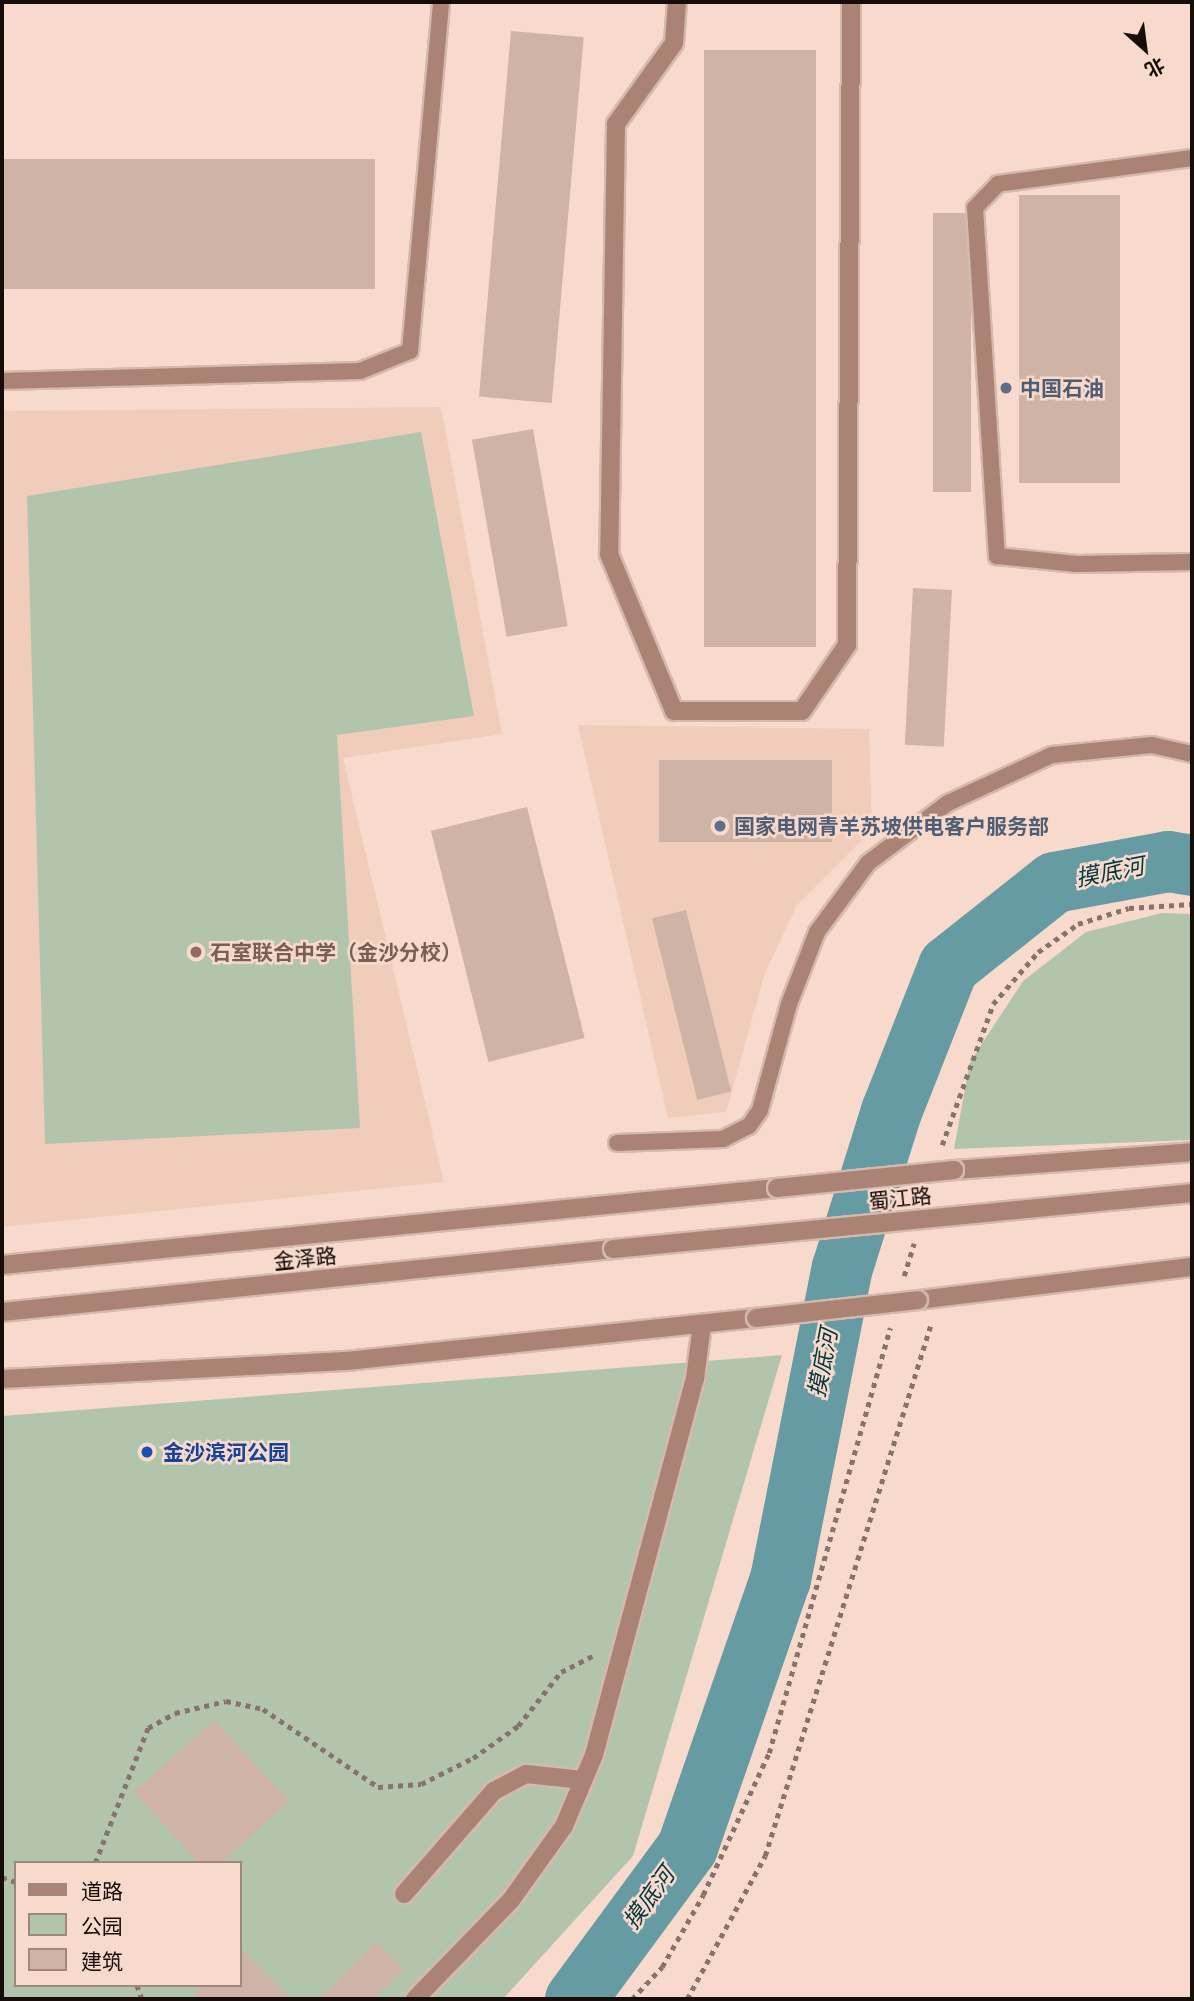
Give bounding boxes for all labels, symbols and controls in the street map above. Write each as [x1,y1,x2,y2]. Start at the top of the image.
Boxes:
north arrow [1110,14,1180,84]
text: 北 [1141,52,1169,83]
place label: 中国石油 [1020,375,1104,401]
marker: 中国石油 [998,380,1014,396]
place label: 国家电网青羊苏坡供电客户服务部 [734,813,1049,839]
marker: 国家电网青羊苏坡供电客户服务部 [712,818,728,834]
water label: 摸底河 [1074,852,1146,892]
place label: 石室联合中学（金沙分校） [210,939,462,965]
marker: 石室联合中学（金沙分校） [188,944,204,960]
street label: 蜀江路 [867,1182,933,1214]
street label: 金泽路 [272,1242,338,1274]
water label: 摸底河 [803,1327,843,1399]
place label: 金沙滨河公园 [163,1439,289,1465]
marker: 金沙滨河公园 [137,1442,157,1462]
legend [14,1861,242,1987]
water label: 摸底河 [618,1862,680,1934]
text: 道路 [81,1878,123,1904]
text: 公园 [81,1913,123,1939]
text: 建筑 [81,1948,123,1974]

